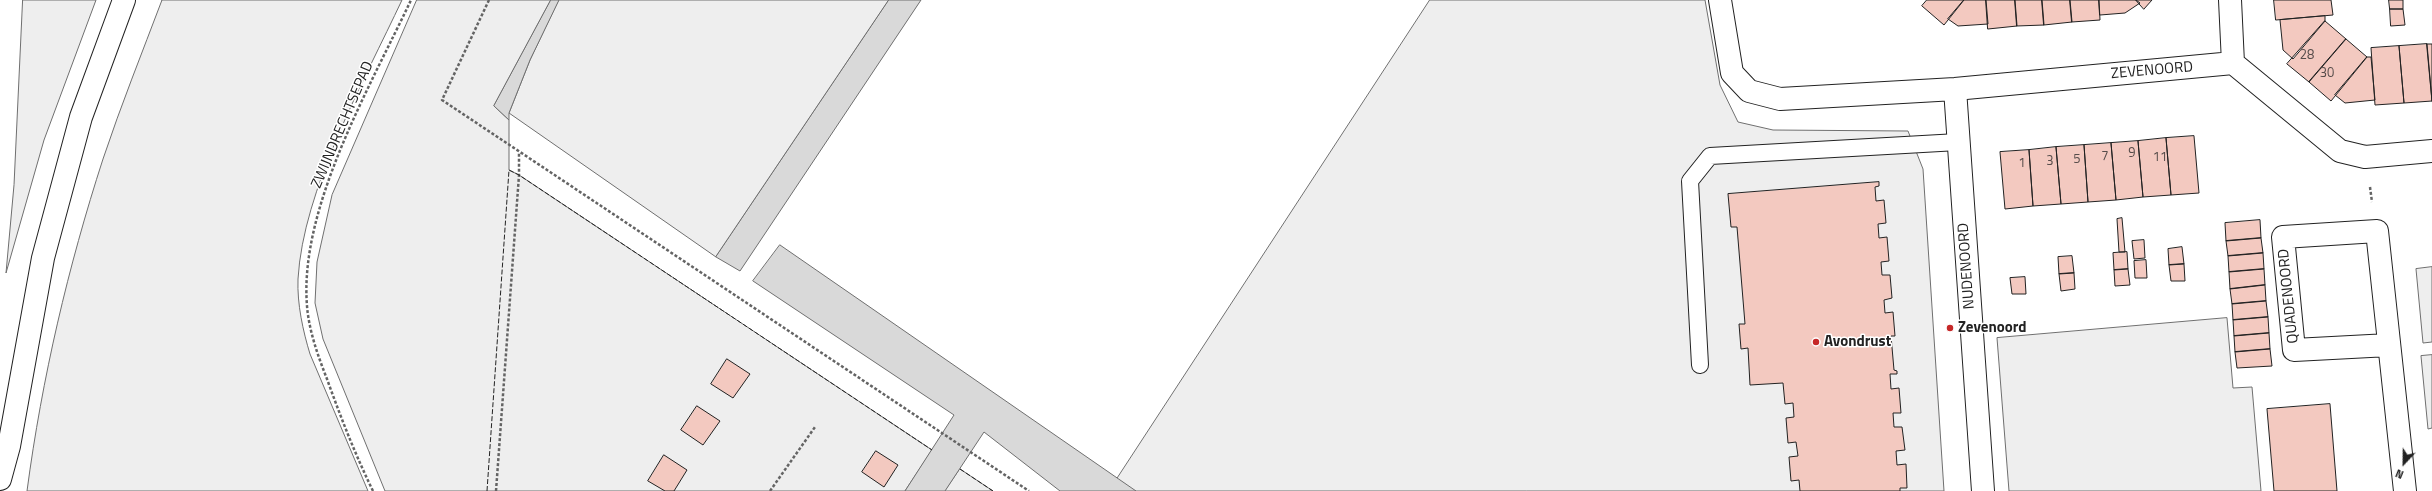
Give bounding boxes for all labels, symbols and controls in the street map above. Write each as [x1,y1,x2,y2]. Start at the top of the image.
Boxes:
house number: 28 [2300,48,2314,64]
street label: ZEVENOORD [2110,58,2194,84]
street label: ZWIJNDRECHTSEPAD [308,59,378,191]
house number: 30 [2320,66,2334,82]
house number: 9 [2128,146,2136,162]
house number: 7 [2101,149,2109,165]
house number: 11 [2153,150,2167,166]
house number: 5 [2073,152,2081,168]
house number: 3 [2046,154,2054,170]
house number: 1 [2018,156,2026,172]
street label: NUDENOORD [1955,222,1979,310]
street label: QUADENOORD [2275,248,2303,344]
place label: Zevenoord [1958,319,2027,337]
marker: Zevenoord [1945,323,1955,333]
place label: Avondrust [1824,333,1891,351]
marker: Avondrust [1811,337,1821,347]
north arrow [2384,443,2424,483]
text: N [2393,465,2406,483]

